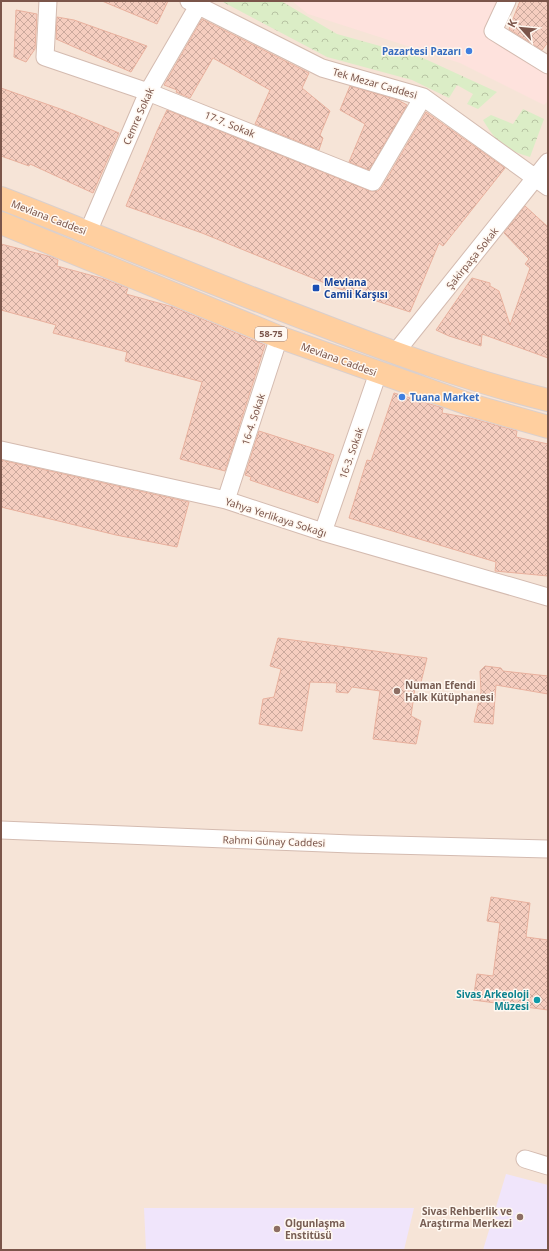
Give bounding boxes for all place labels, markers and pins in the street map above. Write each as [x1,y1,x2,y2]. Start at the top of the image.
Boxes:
place label: Pazartesi Pazarı [382,44,461,58]
marker: Pazartesi Pazarı [464,46,474,56]
place label: Mevlana Camii Karşısı [324,275,388,301]
marker: Mevlana Camii Karşısı [311,283,321,293]
place label: Tuana Market [410,390,480,404]
marker: Tuana Market [397,392,407,402]
place label: Numan Efendi Halk Kütüphanesi [405,678,494,704]
marker: Numan Efendi Halk Kütüphanesi [392,686,402,696]
place label: Sivas Arkeoloji Müzesi [456,987,529,1013]
marker: Sivas Arkeoloji Müzesi [532,995,542,1005]
place label: Sivas Rehberlik ve Araştırma Merkezi [420,1204,512,1230]
marker: Sivas Rehberlik ve Araştırma Merkezi [515,1212,525,1222]
place label: Olgunlaşma Enstitüsü [285,1216,345,1242]
marker: Olgunlaşma Enstitüsü [272,1224,282,1234]

